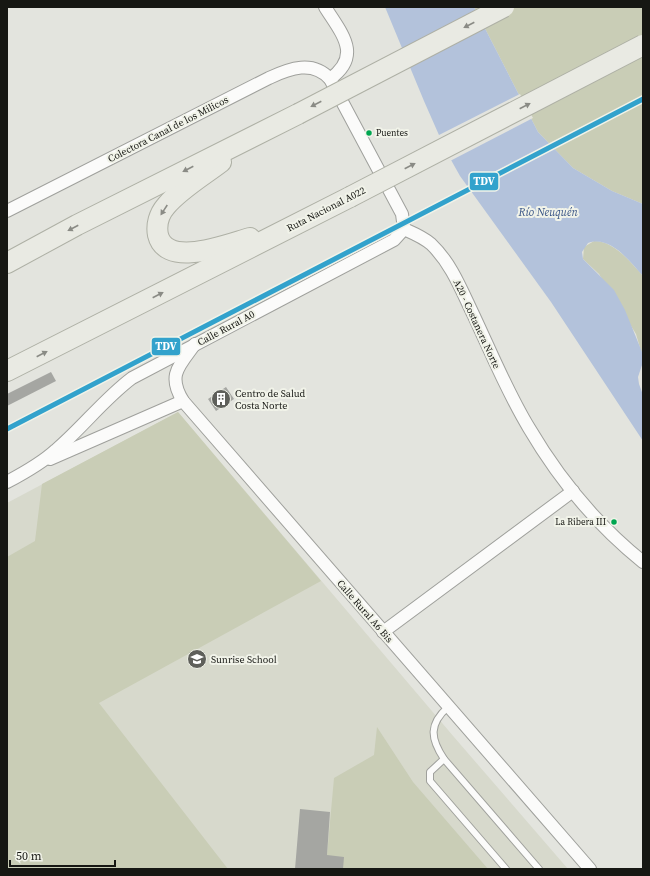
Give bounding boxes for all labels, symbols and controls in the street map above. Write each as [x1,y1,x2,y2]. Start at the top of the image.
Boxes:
one-way arrow [463,22,475,28]
street label: Colectora Canal de los Milicos [105,93,231,165]
one-way arrow [311,101,322,107]
one-way arrow [519,103,531,109]
place label: Puentes [376,127,408,139]
marker: Puentes [364,128,374,138]
one-way arrow [404,163,415,169]
one-way arrow [183,166,194,172]
line badge: TDV [469,172,499,191]
text: TDV [473,174,496,189]
street label: Ruta Nacional A022 [284,184,368,234]
one-way arrow [160,205,168,215]
water label: Río Neuquén [517,205,578,220]
one-way arrow [67,224,78,231]
street label: A20 - Costanera Norte [451,277,503,371]
one-way arrow [152,291,163,298]
street label: Calle Rural A0 [195,307,257,349]
line badge: TDV [151,337,181,356]
text: TDV [155,339,178,354]
one-way arrow [36,350,48,357]
place label: Centro de Salud Costa Norte [235,387,306,412]
building icon: Centro de Salud Costa Norte [210,388,232,410]
place label: La Ribera III [555,516,606,528]
marker: La Ribera III [609,517,619,527]
street label: Calle Rural A6 Bis [334,577,396,645]
school or university icon: Sunrise School [186,648,208,670]
place label: Sunrise School [211,653,277,666]
scale bar [10,842,115,868]
text: 50 m [16,848,42,864]

